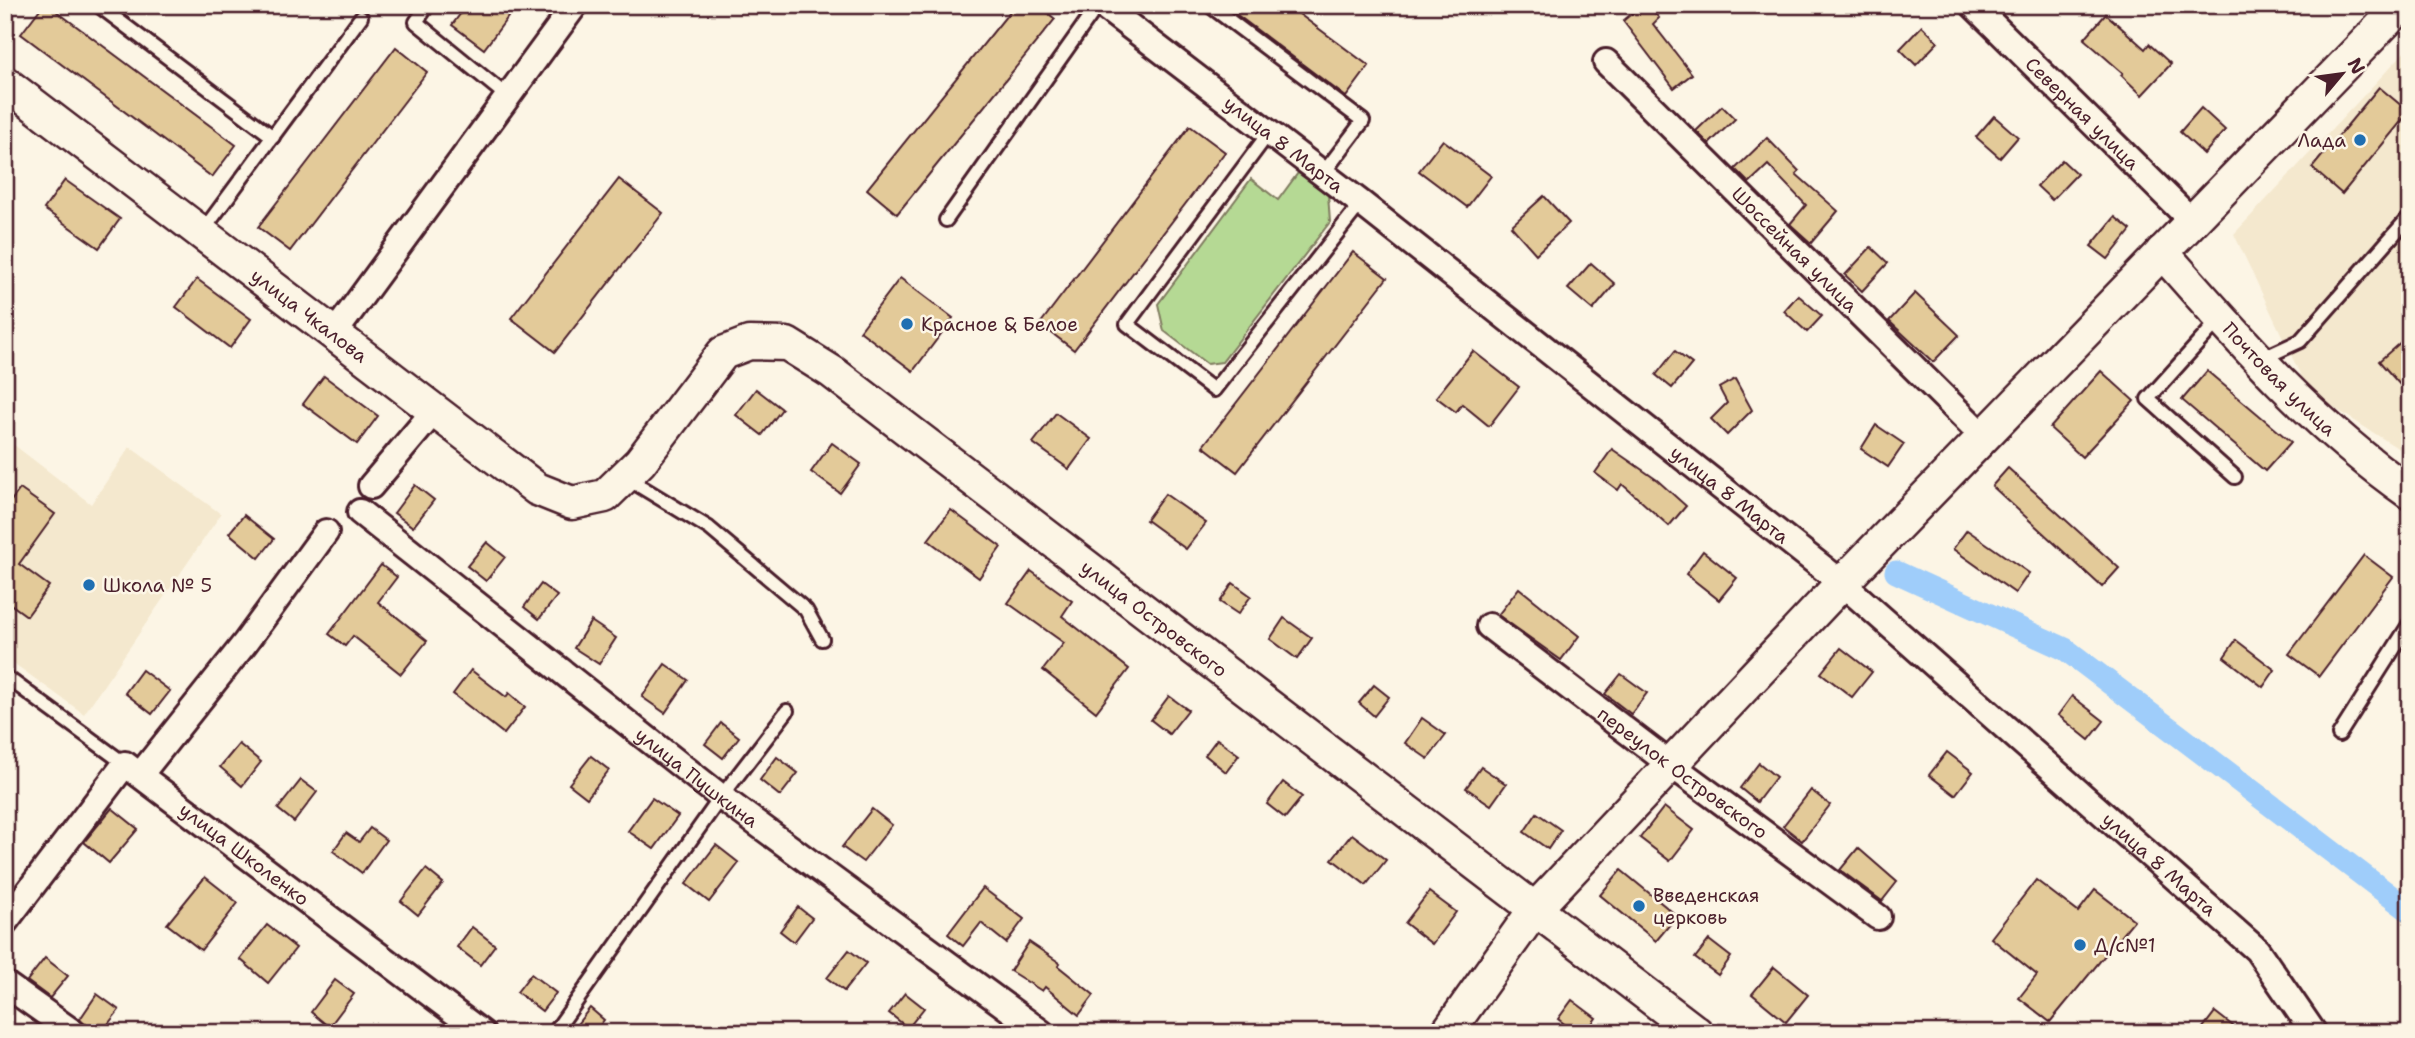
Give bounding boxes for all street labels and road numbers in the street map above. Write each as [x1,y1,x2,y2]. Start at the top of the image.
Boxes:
street label: Северная улица [2020,52,2145,175]
street label: улица 8 Марта [1219,91,1349,198]
street label: Шоссейная улица [1726,182,1863,318]
street label: улица Чкалова [246,263,373,369]
street label: Почтовая улица [2217,317,2341,442]
street label: улица 8 Марта [1665,440,1794,550]
street label: улица Островского [1076,555,1232,683]
street label: переулок Островского [1592,701,1773,845]
street label: улица Пушкина [630,722,763,833]
street label: улица Школенко [174,797,314,911]
street label: улица 8 Марта [2097,807,2222,922]

